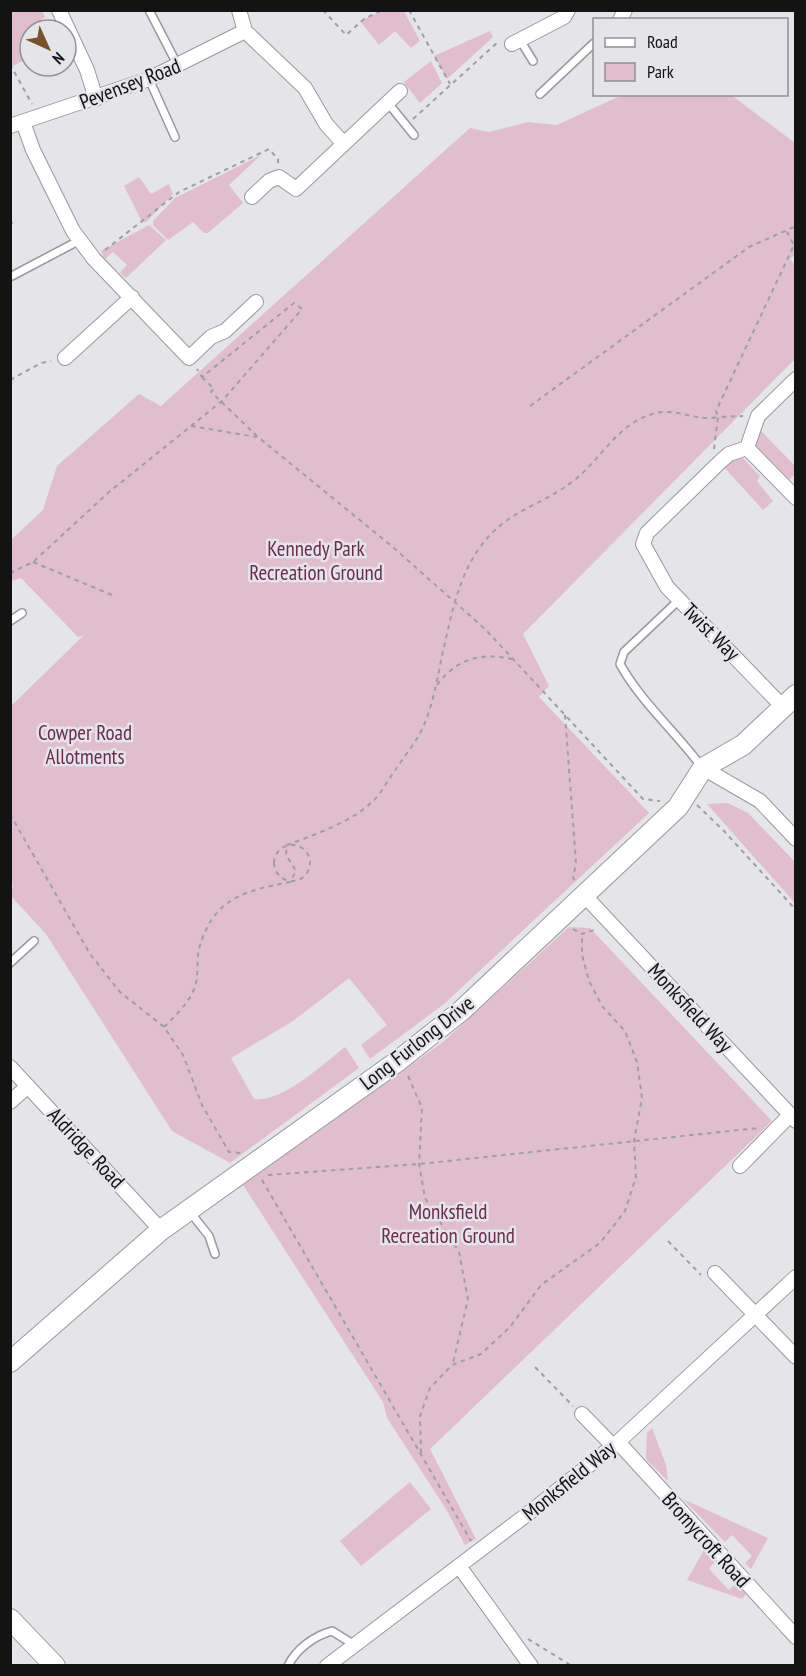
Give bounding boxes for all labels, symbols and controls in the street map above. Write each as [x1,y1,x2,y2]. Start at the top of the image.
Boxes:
north arrow [18,18,78,78]
legend [593,18,788,96]
text: Road [647,30,678,53]
text: N [48,48,69,69]
street label: Pevensey Road [75,52,184,115]
text: Park [647,60,674,83]
park label: Kennedy Park Recreation Ground [249,535,383,586]
street label: Twist Way [677,597,746,666]
park label: Cowper Road Allotments [38,719,132,770]
street label: Monksfield Way [642,957,739,1058]
street label: Long Furlong Drive [354,989,479,1096]
street label: Aldridge Road [42,1101,131,1194]
park label: Monksfield Recreation Ground [381,1198,515,1249]
street label: Monksfield Way [516,1435,621,1527]
street label: Bromycroft Road [656,1486,756,1593]

